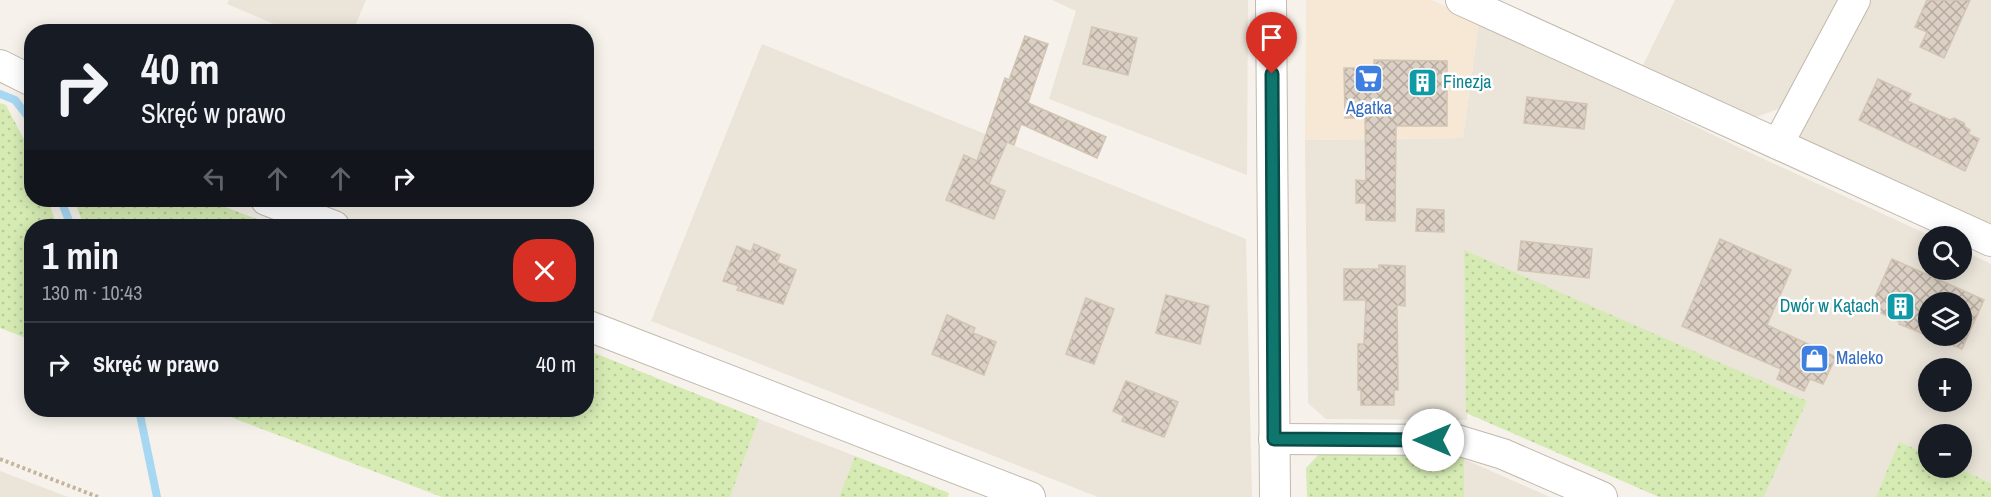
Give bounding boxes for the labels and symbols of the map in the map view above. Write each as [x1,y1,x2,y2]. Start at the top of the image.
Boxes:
pin [1246,12,1297,74]
supermarket icon: Agatka [1353,63,1385,95]
building icon: Finezja [1406,66,1438,98]
place label: Finezja [1443,69,1491,94]
place label: Agatka [1345,95,1392,120]
building icon: Dwór w Kątach [1884,290,1916,322]
place label: Dwór w Kątach [1780,293,1879,318]
shop icon: Maleko [1799,342,1831,374]
place label: Maleko [1836,345,1884,370]
position arrow [1401,408,1465,472]

